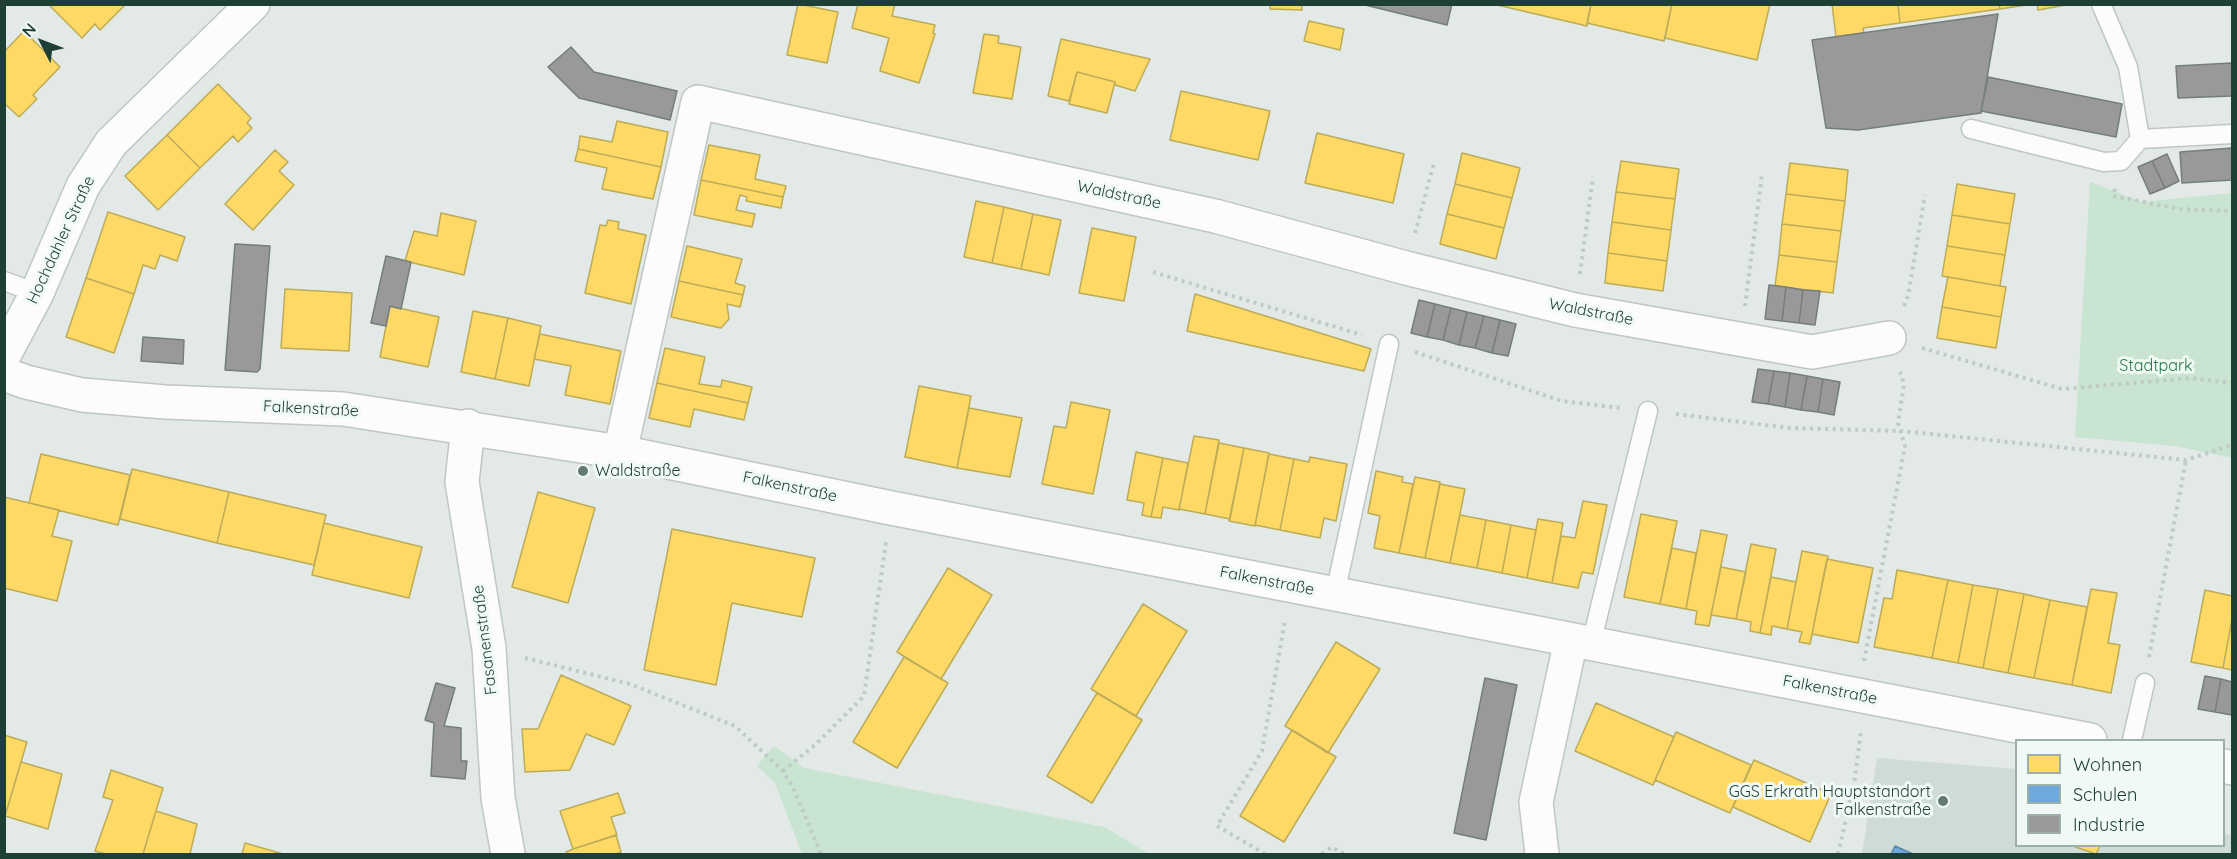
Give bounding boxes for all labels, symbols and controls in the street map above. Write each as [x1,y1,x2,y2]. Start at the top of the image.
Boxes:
north arrow [12,12,72,72]
text: N [17,19,40,41]
street label: Hochdahler Straße [23,173,99,307]
street label: Waldstraße [1075,177,1163,213]
street label: Waldstraße [1547,294,1635,330]
park label: Stadtpark [2119,356,2193,376]
street label: Falkenstraße [263,397,359,421]
place label: Waldstraße [595,461,681,481]
marker: Waldstraße [576,464,590,478]
street label: Falkenstraße [741,468,839,506]
street label: Falkenstraße [1218,562,1316,600]
street label: Fasanenstraße [469,584,501,696]
street label: Falkenstraße [1781,671,1879,709]
legend [2015,739,2225,847]
text: Wohnen [2073,753,2142,776]
place label: GGS Erkrath Hauptstandort Falkenstraße [1729,782,1931,820]
text: Schulen [2073,783,2137,806]
marker: GGS Erkrath Hauptstandort Falkenstraße [1936,794,1950,808]
text: Industrie [2073,813,2145,836]

